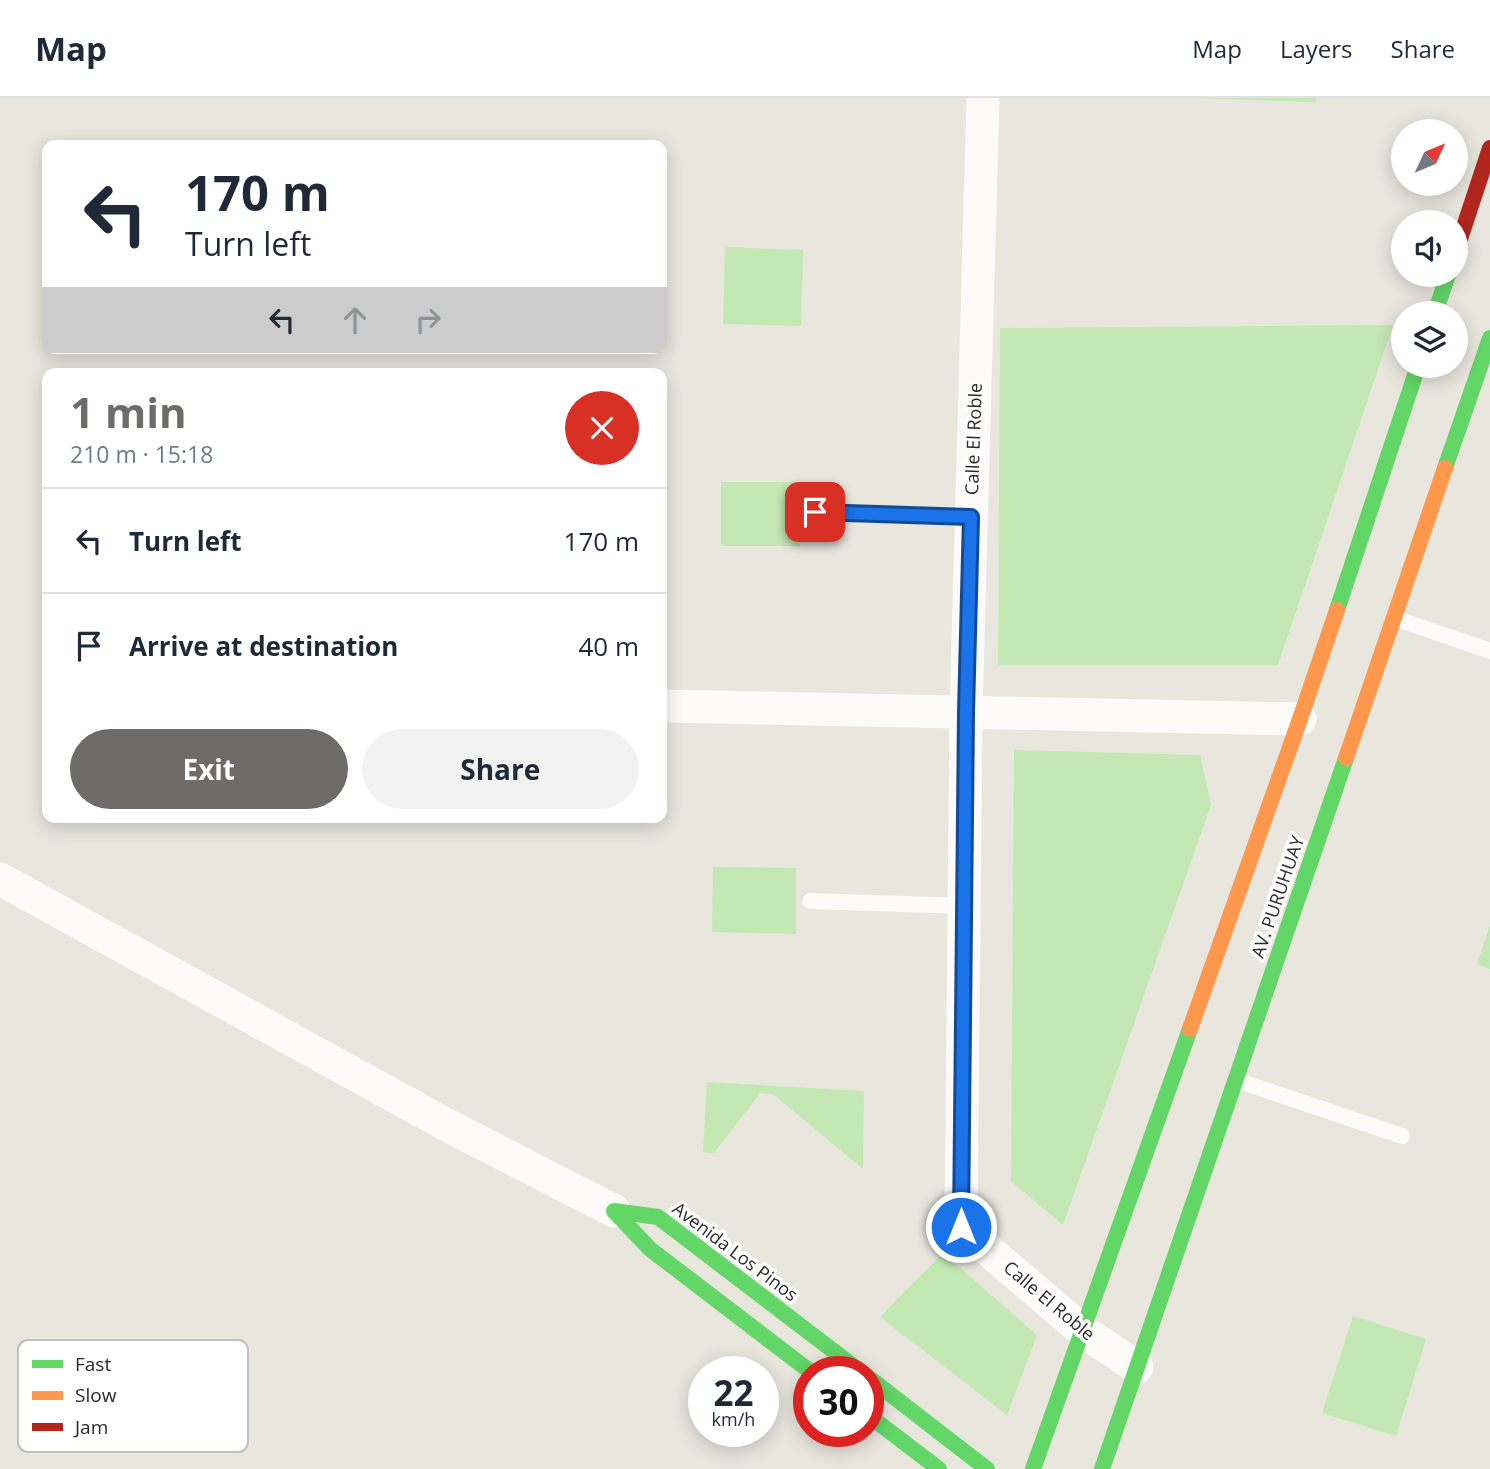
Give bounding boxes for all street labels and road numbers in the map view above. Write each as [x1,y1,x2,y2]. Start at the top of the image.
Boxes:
street label: Calle El Roble [959,383,987,495]
street label: AV. PURUHUAY [1245,832,1309,961]
street label: Avenida Los Pinos [668,1196,803,1306]
street label: Calle El Roble [999,1255,1100,1345]

